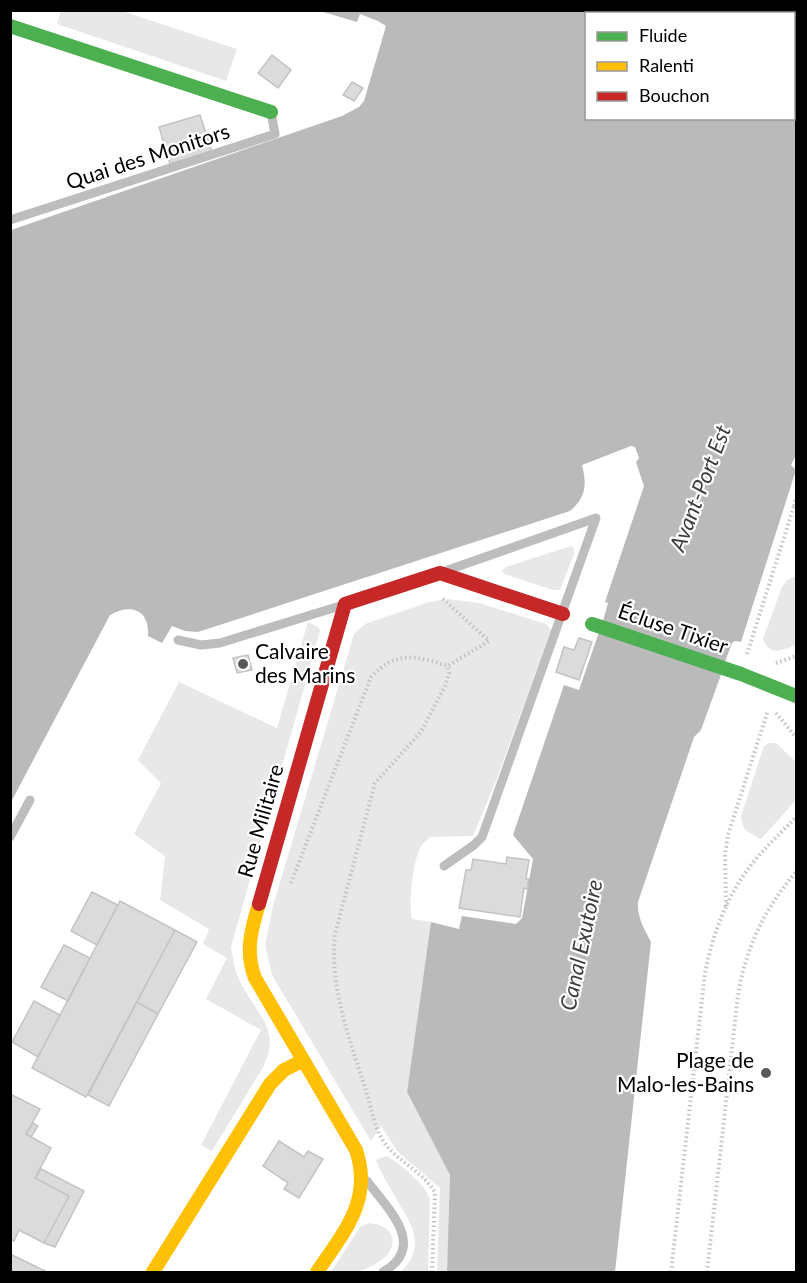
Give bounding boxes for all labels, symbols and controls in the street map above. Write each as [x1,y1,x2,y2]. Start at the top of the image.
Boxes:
legend [585,12,795,120]
text: Fluide [639,24,687,46]
text: Ralenti [639,54,694,76]
text: Bouchon [639,84,710,106]
street label: Quai des Monitors [63,117,232,194]
water label: Avant-Port Est [663,421,736,556]
street label: Écluse Tixier [615,597,732,658]
place label: Calvaire des Marins [255,638,355,687]
marker: Calvaire des Marins [236,657,250,671]
street label: Rue Militaire [231,761,288,880]
water label: Canal Exutoire [553,877,608,1013]
place label: Plage de Malo-les-Bains [617,1047,754,1096]
marker: Plage de Malo-les-Bains [759,1066,773,1080]

